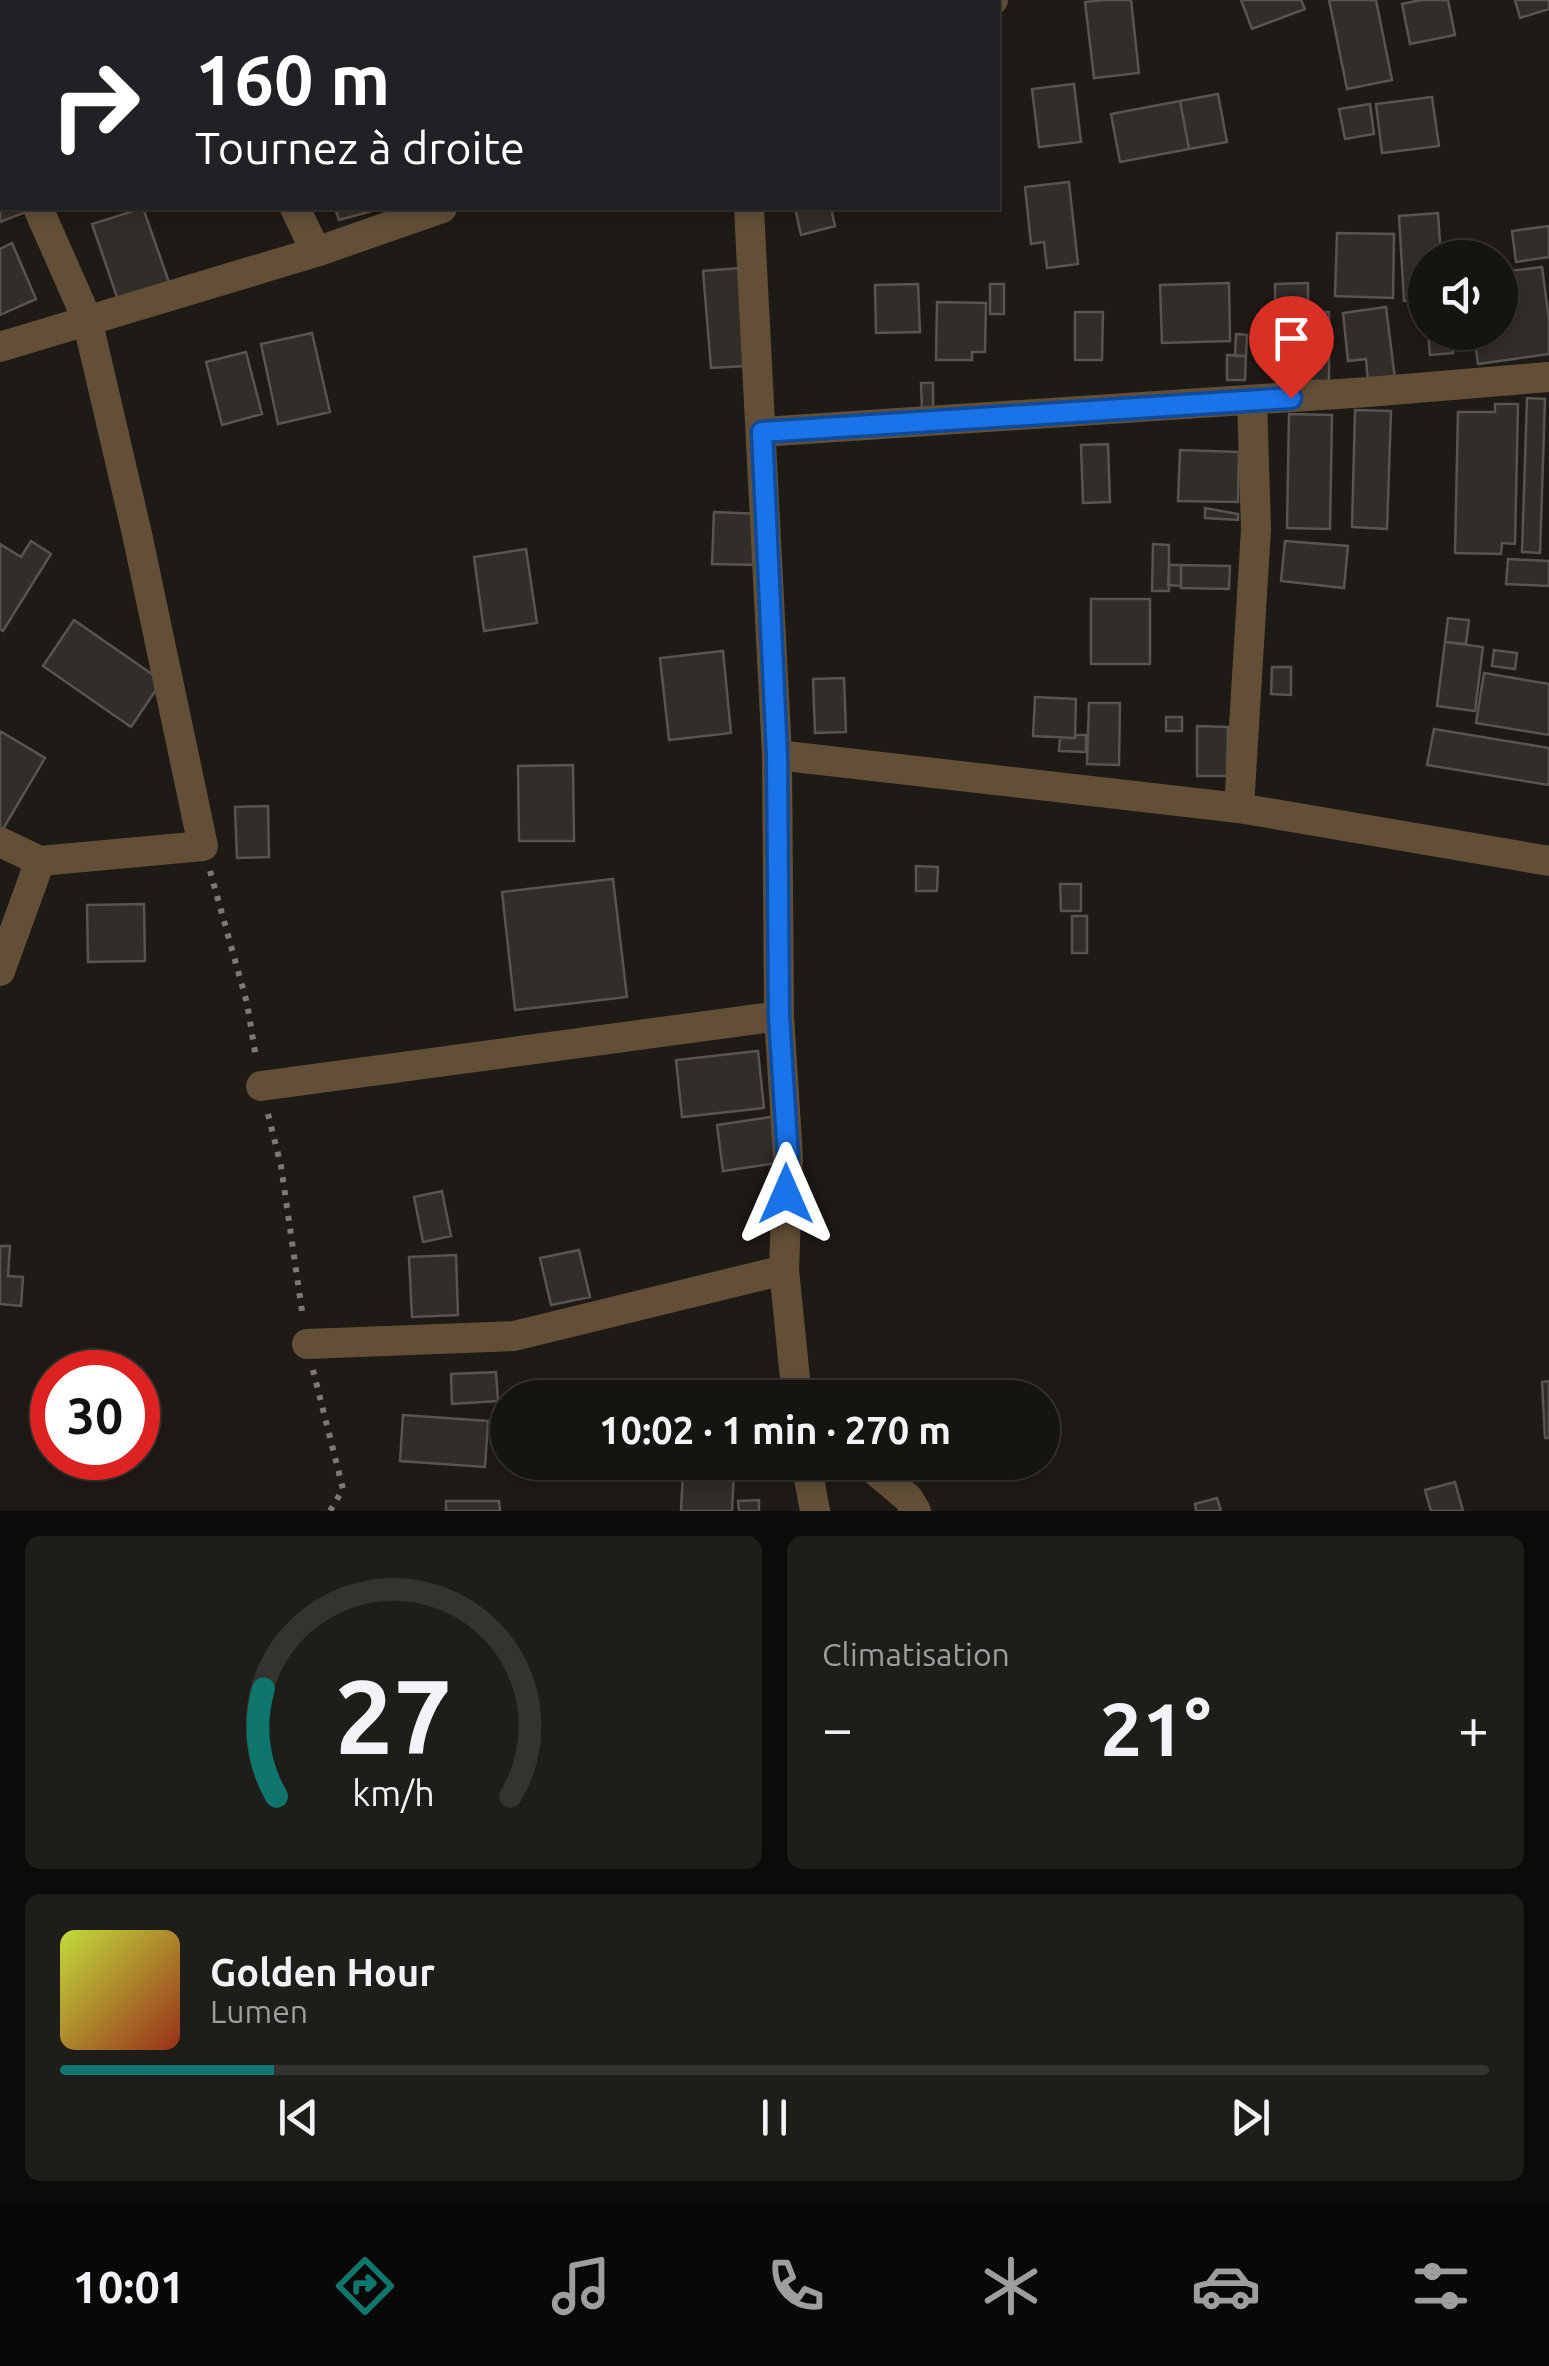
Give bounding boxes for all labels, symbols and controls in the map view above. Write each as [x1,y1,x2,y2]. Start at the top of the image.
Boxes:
icon: right [30,40,160,170]
text: 160 m [195,40,390,118]
text: Tournez à droite [195,122,525,173]
map controls [1408,240,1518,350]
button: sound [1408,240,1518,350]
pin [1249,296,1334,399]
icon: arrive [1264,311,1319,366]
position arrow [734,1142,838,1246]
speed limit sign: 30 [30,1350,160,1480]
text: 10:02 · 1 min · 270 m [599,1409,951,1451]
text: Climatisation [822,1636,1010,1672]
text: 27 [335,1657,452,1774]
text: 21° [1100,1686,1211,1770]
text: − [822,1697,853,1758]
text: + [1458,1697,1489,1758]
text: km/h [352,1773,435,1813]
text: Golden Hour [210,1951,435,1993]
text: Lumen [210,1993,308,2029]
icon: previous [271,2090,326,2145]
icon: pause [747,2090,802,2145]
icon: next [1223,2090,1278,2145]
icon: directions [330,2251,400,2321]
icon: music [546,2251,616,2321]
icon: phone [761,2251,831,2321]
icon: climate [976,2251,1046,2321]
icon: car [1191,2251,1261,2321]
icon: filters [1406,2251,1476,2321]
text: 10:01 [73,2261,185,2312]

